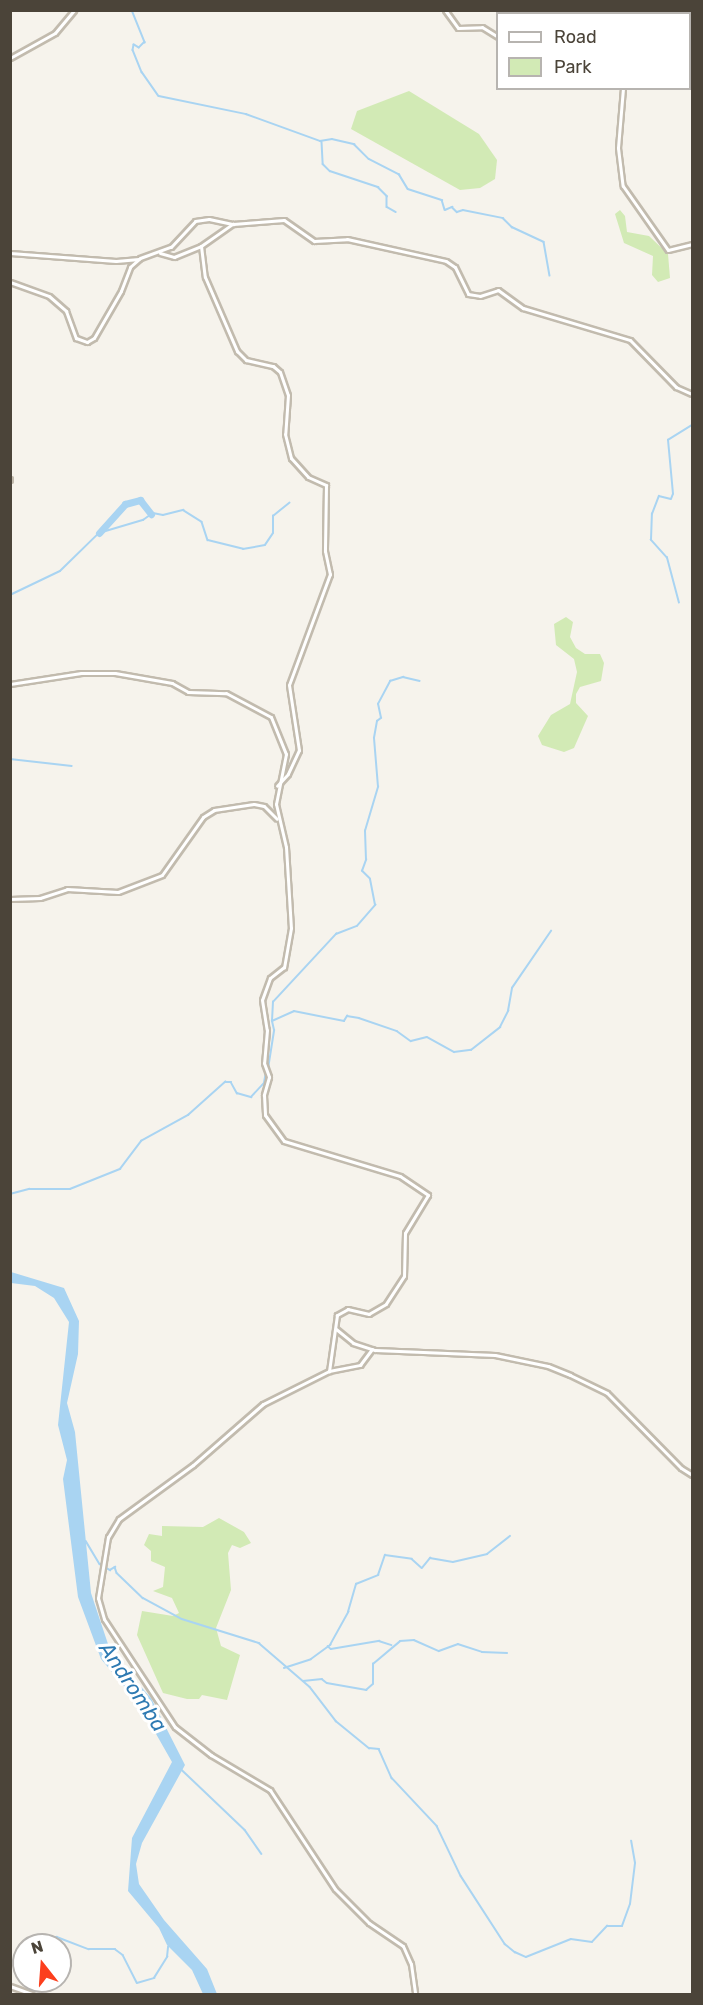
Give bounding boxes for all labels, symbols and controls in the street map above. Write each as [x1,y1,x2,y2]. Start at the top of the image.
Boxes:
legend [496,12,691,90]
text: Road [554,26,597,48]
text: Park [554,56,591,78]
water label: Andromba [94,1637,172,1737]
north arrow [12,1933,72,1993]
text: N [29,1936,45,1958]

